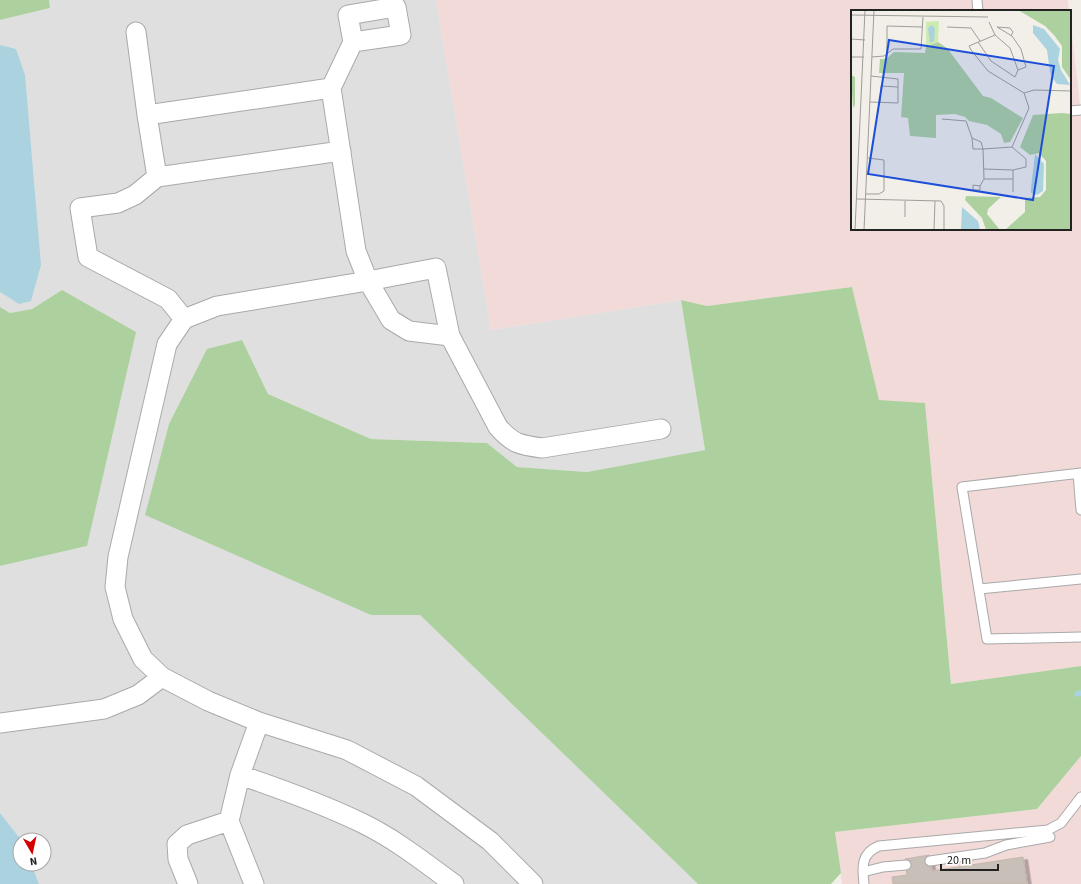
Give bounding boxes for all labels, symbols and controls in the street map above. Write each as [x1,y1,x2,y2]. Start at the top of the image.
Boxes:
inset map [851,10,1071,230]
north arrow [12,832,52,872]
scale bar [941,846,998,872]
text: 20 m [947,852,971,869]
text: N [29,853,38,869]

